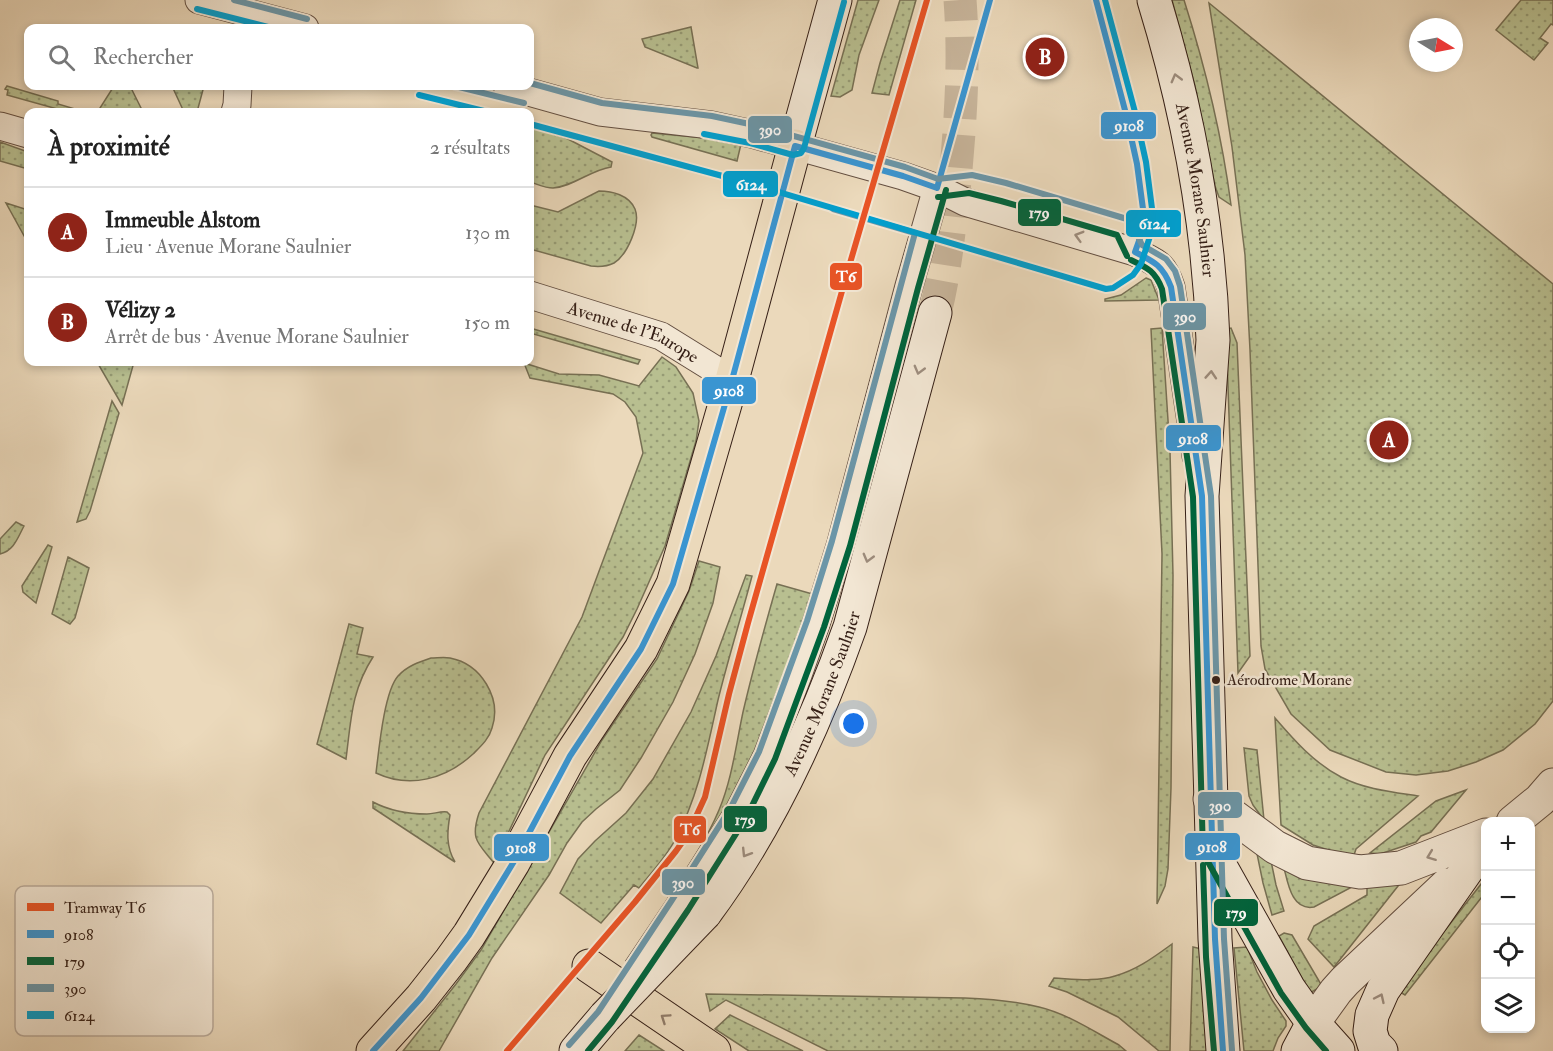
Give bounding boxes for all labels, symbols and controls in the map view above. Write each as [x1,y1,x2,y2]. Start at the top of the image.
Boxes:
north arrow [1409,18,1463,72]
search box [24,24,534,90]
pin: B [1026,34,1064,80]
icon: search [45,41,78,74]
text: Rechercher [93,43,193,71]
one-way arrow [1171,73,1183,84]
street label: Avenue Morane Saulnier [1170,100,1221,278]
line badge: 9108 [1100,111,1157,140]
line badge: 390 [747,115,793,144]
text: 9108 [1112,116,1144,136]
text: 390 [759,120,781,140]
text: À proximité [48,131,170,163]
text: 2 résultats [430,135,510,160]
line badge: 6124 [722,170,779,198]
text: 6124 [736,175,768,195]
line badge: 179 [1017,198,1062,227]
text: 179 [1028,203,1050,223]
text: Immeuble Alstom [105,206,260,234]
line badge: 6124 [1125,209,1182,238]
text: 6124 [1139,214,1171,234]
text: A [61,220,74,245]
text: 130 m [465,220,510,245]
one-way arrow [1074,231,1085,243]
text: Lieu · Avenue Morane Saulnier [105,234,351,259]
line badge: T6 [829,262,863,291]
text: T6 [835,267,858,287]
text: Vélizy 2 [105,296,176,324]
street label: Avenue de l'Europe [564,296,704,368]
line badge: 390 [1162,302,1207,331]
text: 390 [1174,307,1196,327]
text: B [61,310,74,335]
text: 150 m [464,310,510,335]
text: Arrêt de bus · Avenue Morane Saulnier [105,324,409,349]
one-way arrow [914,364,927,374]
one-way arrow [1204,370,1217,379]
line badge: 9108 [701,376,757,405]
text: 9108 [712,381,744,401]
pin: A [1370,418,1408,462]
line badge: 9108 [1165,424,1222,452]
text: 9108 [1176,429,1208,449]
one-way arrow [863,553,876,563]
street label: Avenue Morane Saulnier [778,608,865,781]
place label: Aérodrome Morane [1226,670,1352,690]
marker: Aérodrome Morane [1210,674,1222,686]
your location [839,709,868,738]
line badge: 390 [1197,791,1243,819]
text: 390 [1209,796,1231,816]
line badge: 179 [723,805,768,833]
text: 179 [734,810,756,830]
line badge: T6 [673,815,707,844]
map controls [1481,817,1535,1033]
button: + [1481,817,1535,871]
text: T6 [679,820,702,840]
line badge: 9108 [1184,832,1241,861]
line badge: 9108 [493,833,550,862]
text: 9108 [1195,837,1227,857]
text: 9108 [504,838,536,858]
one-way arrow [742,846,753,857]
one-way arrow [1426,849,1437,862]
line badge: 390 [661,868,706,896]
button: − [1481,871,1535,925]
text: 390 [672,873,694,893]
legend [15,886,213,1036]
text: Tramway T6 [64,898,146,918]
line badge: 179 [1213,898,1259,927]
text: 179 [1225,903,1247,923]
text: 9108 [63,925,94,945]
button: locate [1481,925,1535,979]
text: 179 [64,952,85,972]
text: 390 [64,979,87,999]
button: layers [1481,979,1535,1033]
one-way arrow [1373,993,1385,1004]
text: 6124 [64,1006,96,1026]
one-way arrow [661,1014,672,1025]

